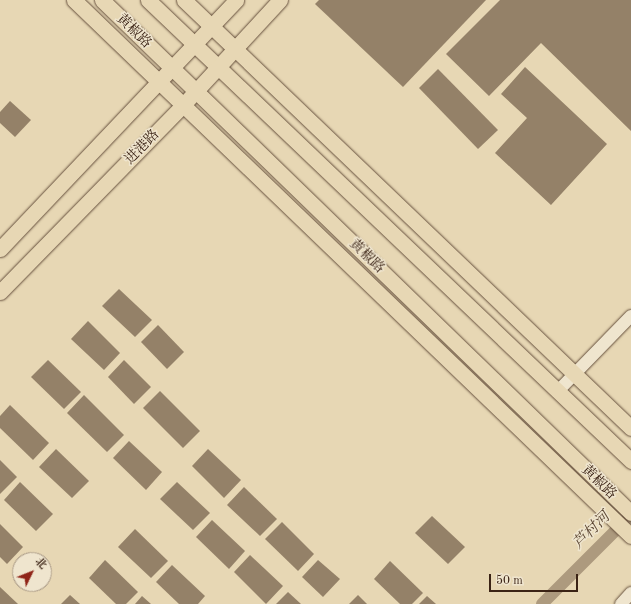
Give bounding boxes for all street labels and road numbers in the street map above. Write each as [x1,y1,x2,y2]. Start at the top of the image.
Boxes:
street label: 黄椒路 [113,10,155,52]
street label: 进港路 [121,126,163,168]
street label: 黄椒路 [346,235,388,277]
street label: 黄椒路 [578,461,620,503]

